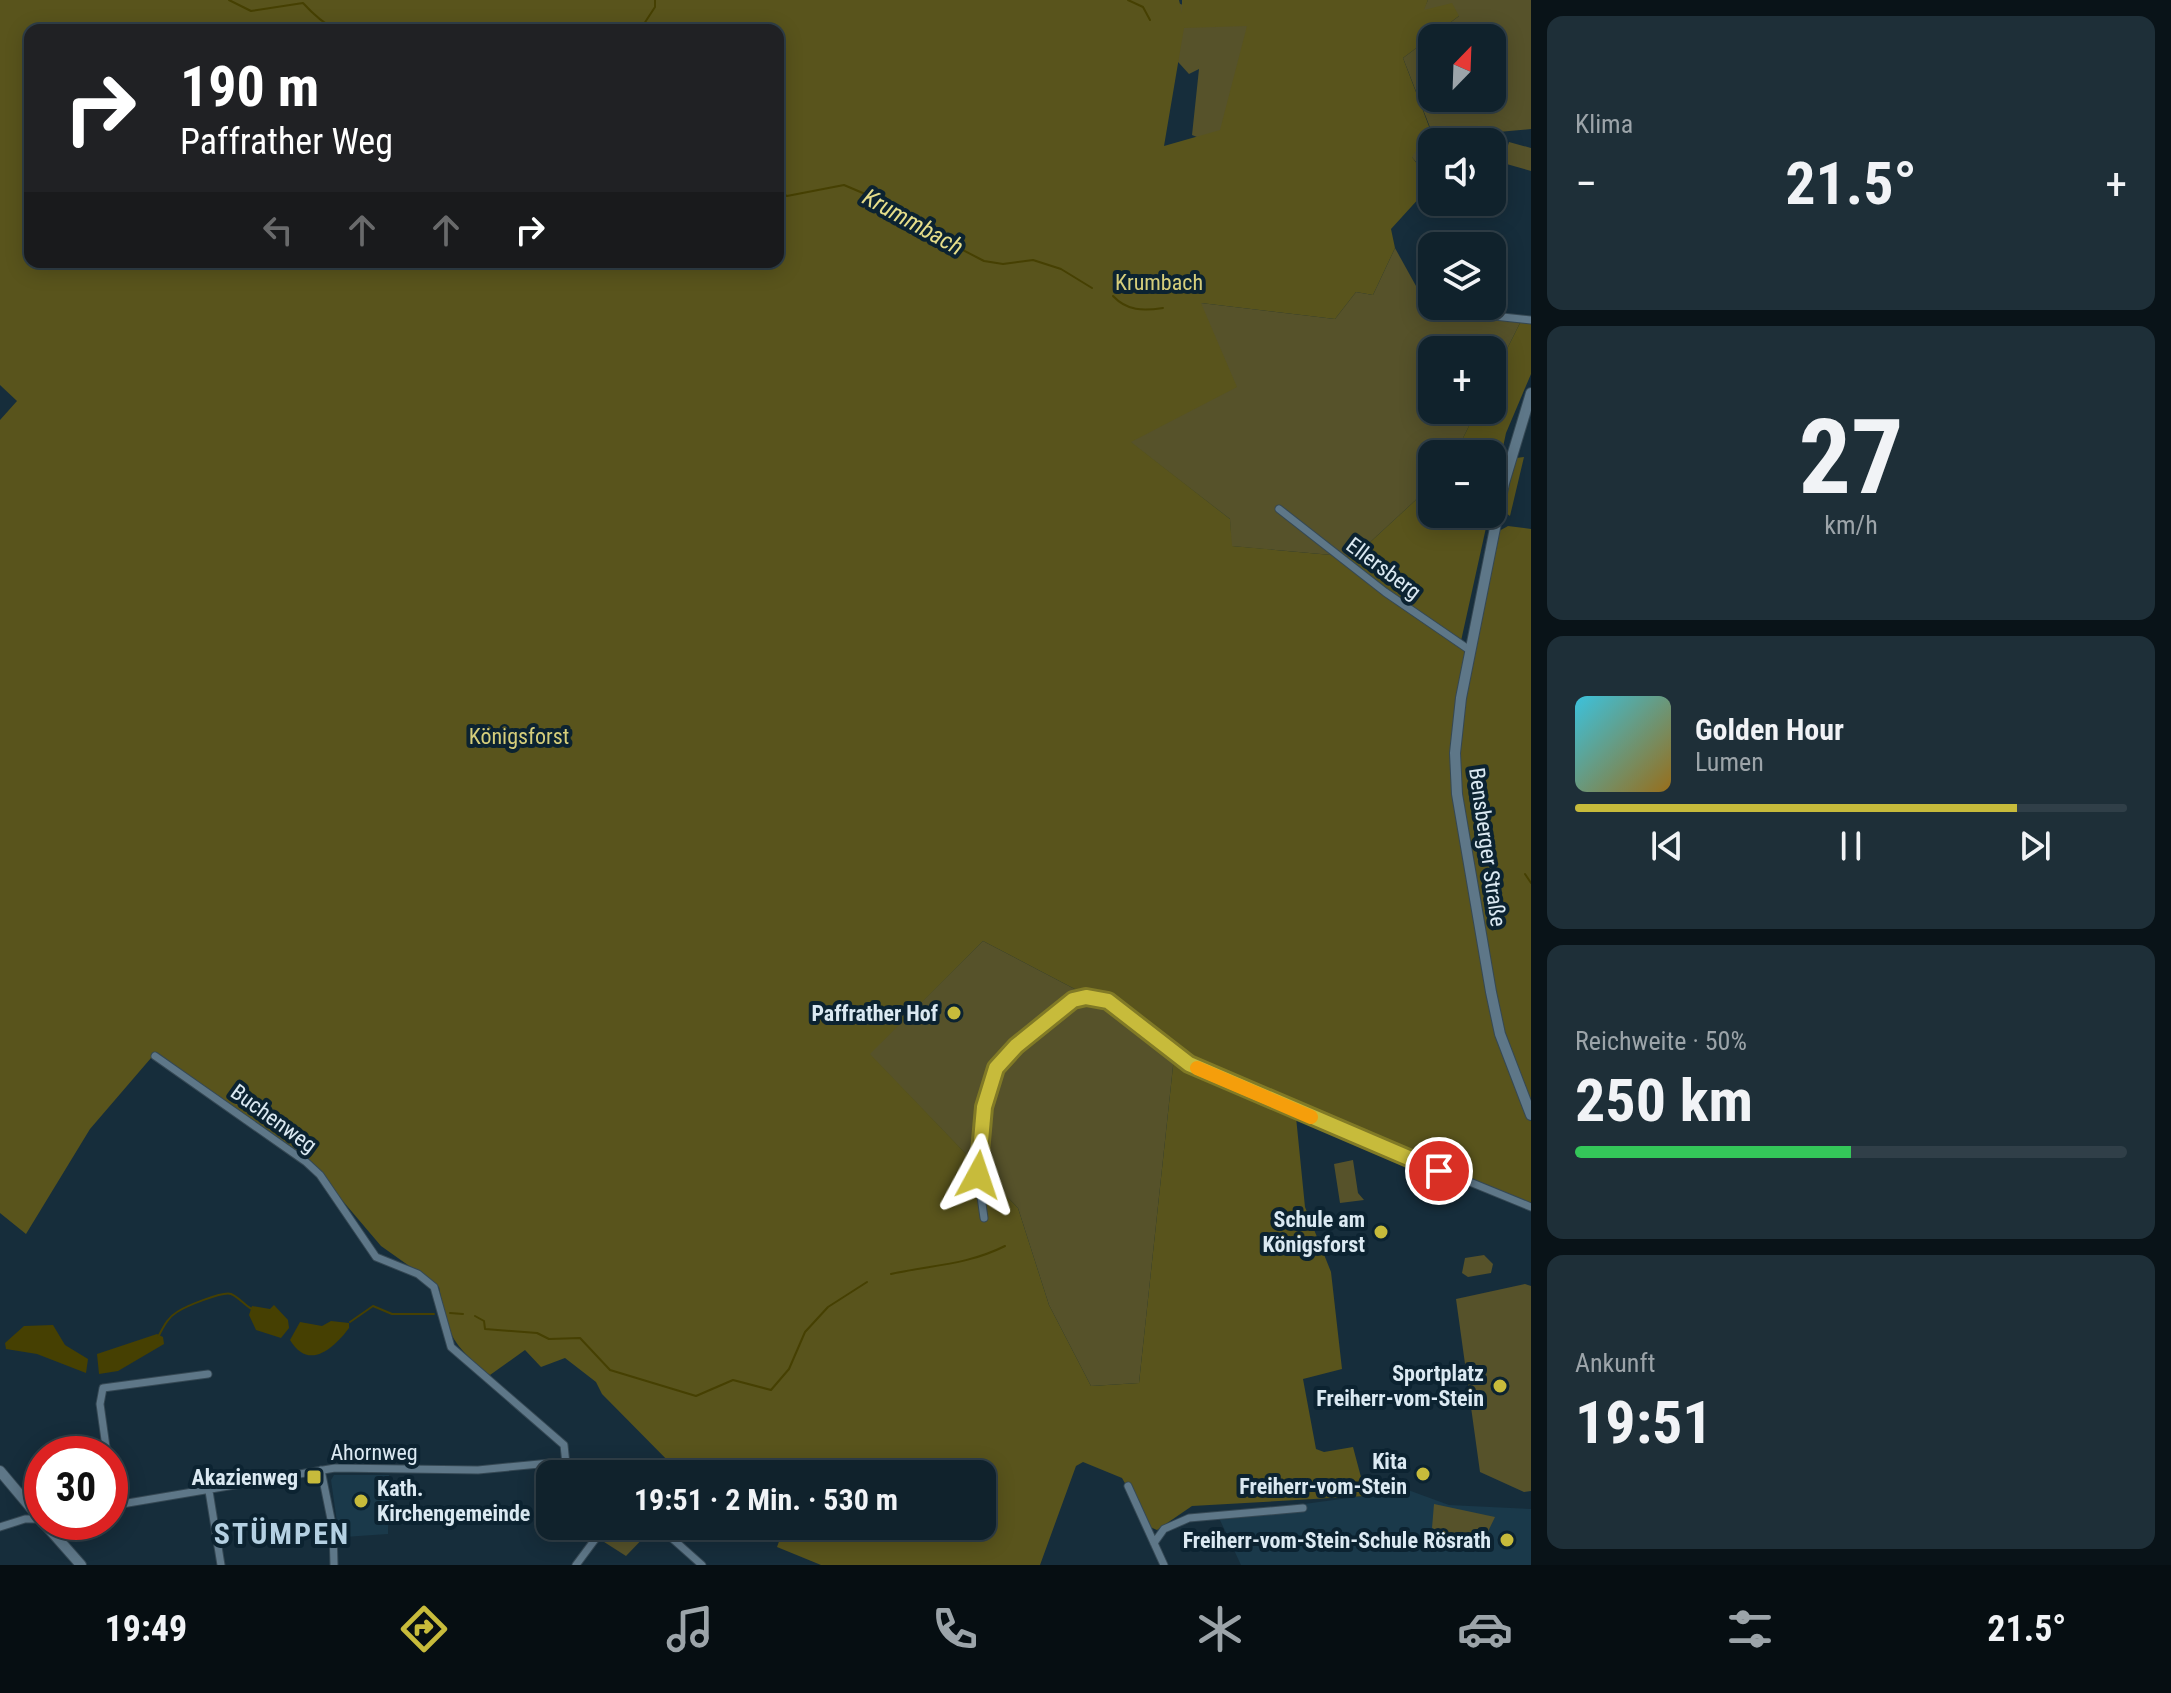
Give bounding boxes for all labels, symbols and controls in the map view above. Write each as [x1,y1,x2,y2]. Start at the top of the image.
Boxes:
north arrow [1418,24,1506,112]
map controls [1418,24,1506,528]
text: 190 m [180,54,319,120]
icon: right [48,56,152,160]
text: Klima [1575,109,1633,139]
text: Paffrather Weg [180,121,393,163]
button: sound [1418,128,1506,216]
text: 21.5° [1785,148,1917,219]
text: − [1575,158,1597,210]
text: + [2105,158,2127,210]
water label: Krummbach [858,183,968,261]
icon: left [256,208,300,252]
icon: ahead [340,208,384,252]
icon: ahead [424,208,468,252]
icon: right [508,208,552,252]
button: layers [1418,232,1506,320]
park label: Krumbach [1115,270,1203,295]
button: + [1418,336,1506,424]
text: 27 [1798,397,1904,518]
button: − [1418,440,1506,528]
text: km/h [1824,510,1878,540]
street label: Ellersberg [1342,532,1426,604]
text: Golden Hour [1695,712,1844,747]
park label: Königsforst [469,724,569,749]
text: Lumen [1695,747,1764,777]
street label: Bensberger Straße [1464,766,1511,928]
icon: previous [1645,824,1689,868]
icon: pause [1829,824,1873,868]
icon: next [2013,824,2057,868]
place label: Paffrather Hof [811,1001,938,1026]
marker: Paffrather Hof [945,1004,963,1022]
text: Reichweite · 50% [1575,1026,1747,1056]
text: 250 km [1575,1065,1753,1136]
street label: Buchenweg [226,1079,321,1158]
position arrow [936,1133,1020,1217]
pin [1405,1137,1473,1205]
icon: arrive [1417,1149,1461,1193]
place label: Schule am Königsforst [1263,1207,1365,1257]
marker: Schule am Königsforst [1372,1223,1390,1241]
text: Ankunft [1575,1348,1655,1378]
place label: Sportplatz Freiherr-vom-Stein [1316,1361,1484,1411]
marker: Sportplatz Freiherr-vom-Stein [1491,1377,1509,1395]
text: 19:51 [1575,1387,1713,1458]
speed limit sign: 30 [24,1436,128,1540]
street label: Ahornweg [330,1440,418,1465]
place label: Kita Freiherr-vom-Stein [1239,1449,1407,1499]
place label: Akazienweg [192,1465,298,1490]
marker: Kita Freiherr-vom-Stein [1414,1465,1432,1483]
marker: Akazienweg [305,1468,323,1486]
place label: Kath. Kirchengemeinde [377,1476,530,1526]
text: 19:51 · 2 Min. · 530 m [634,1482,898,1517]
marker: Kath. Kirchengemeinde [352,1492,370,1510]
district label: STÜMPEN [214,1516,350,1551]
place label: Freiherr-vom-Stein-Schule Rösrath [1183,1528,1491,1553]
marker: Freiherr-vom-Stein-Schule Rösrath [1498,1531,1516,1549]
icon: directions [396,1601,452,1657]
icon: music [662,1601,718,1657]
icon: phone [927,1601,983,1657]
icon: climate [1192,1601,1248,1657]
icon: car [1457,1601,1513,1657]
icon: filters [1722,1601,1778,1657]
text: 19:49 [105,1608,187,1650]
text: 21.5° [1987,1608,2066,1650]

